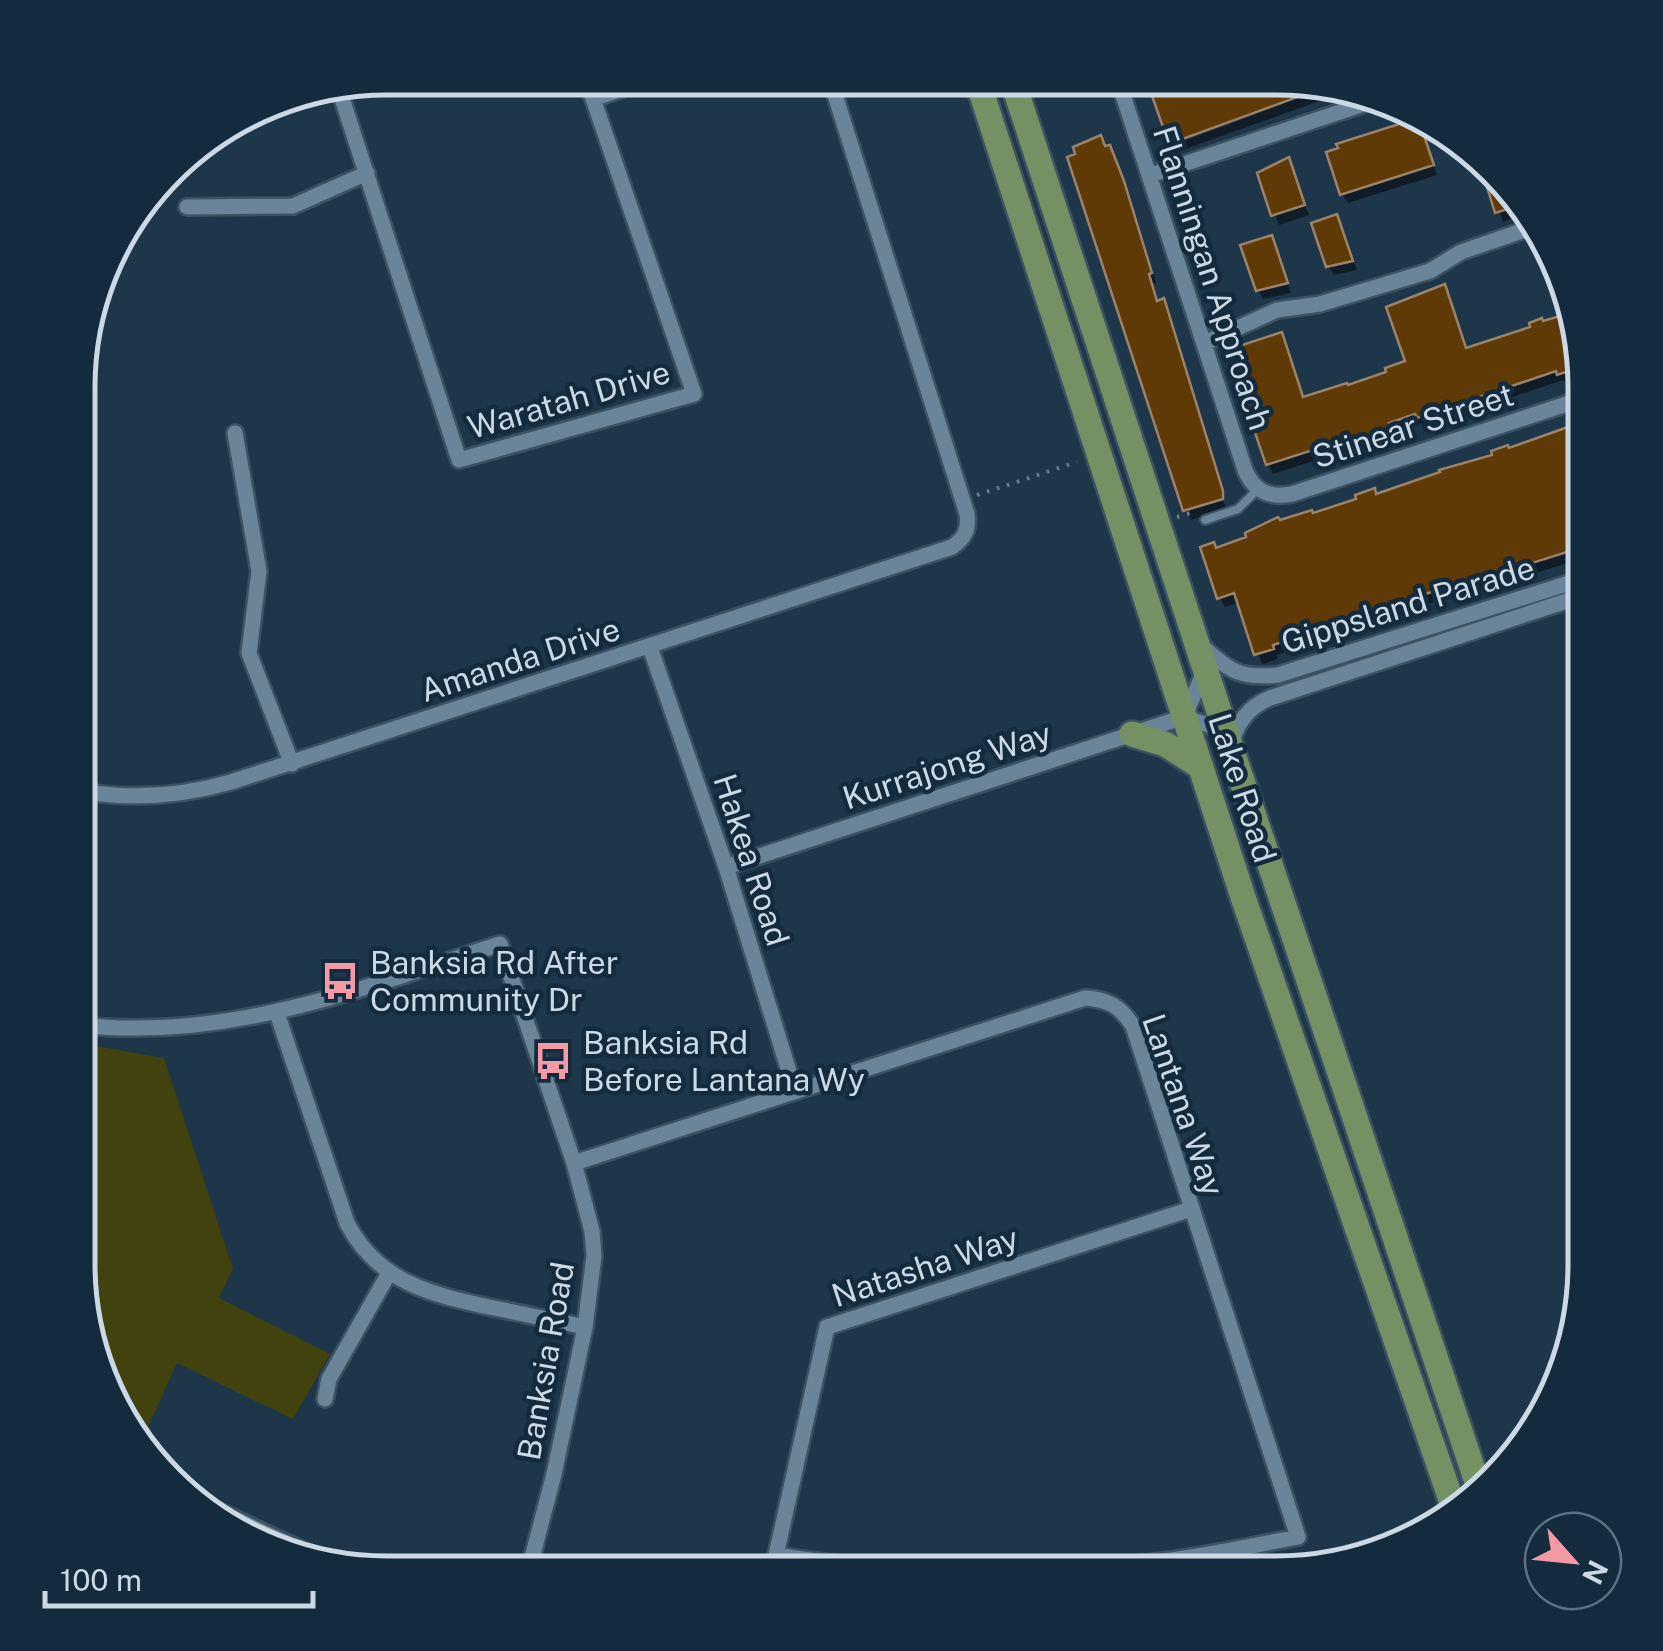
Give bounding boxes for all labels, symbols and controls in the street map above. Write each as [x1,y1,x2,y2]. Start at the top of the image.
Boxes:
street label: Flanningan Approach [1146,121,1279,435]
street label: Waratah Drive [464,353,674,446]
street label: Stinear Street [1308,376,1518,475]
street label: Gippsland Parade [1277,548,1539,661]
street label: Amanda Drive [415,610,624,709]
street label: Lake Road [1201,709,1284,867]
street label: Kurrajong Way [838,714,1056,817]
street label: Hakea Road [706,769,797,950]
place label: Banksia Rd After Community Dr [370,944,618,1018]
bus stop icon: Banksia Rd After Community Dr [319,960,361,1002]
street label: Lantana Way [1135,1009,1232,1201]
place label: Banksia Rd Before Lantana Wy [583,1024,865,1098]
bus stop icon: Banksia Rd Before Lantana Wy [532,1040,574,1082]
street label: Natasha Way [827,1219,1023,1314]
street label: Banksia Road [510,1259,581,1463]
north arrow [1523,1511,1623,1611]
scale bar [45,1546,312,1608]
text: N [1576,1555,1615,1590]
text: 100 m [60,1562,142,1598]

